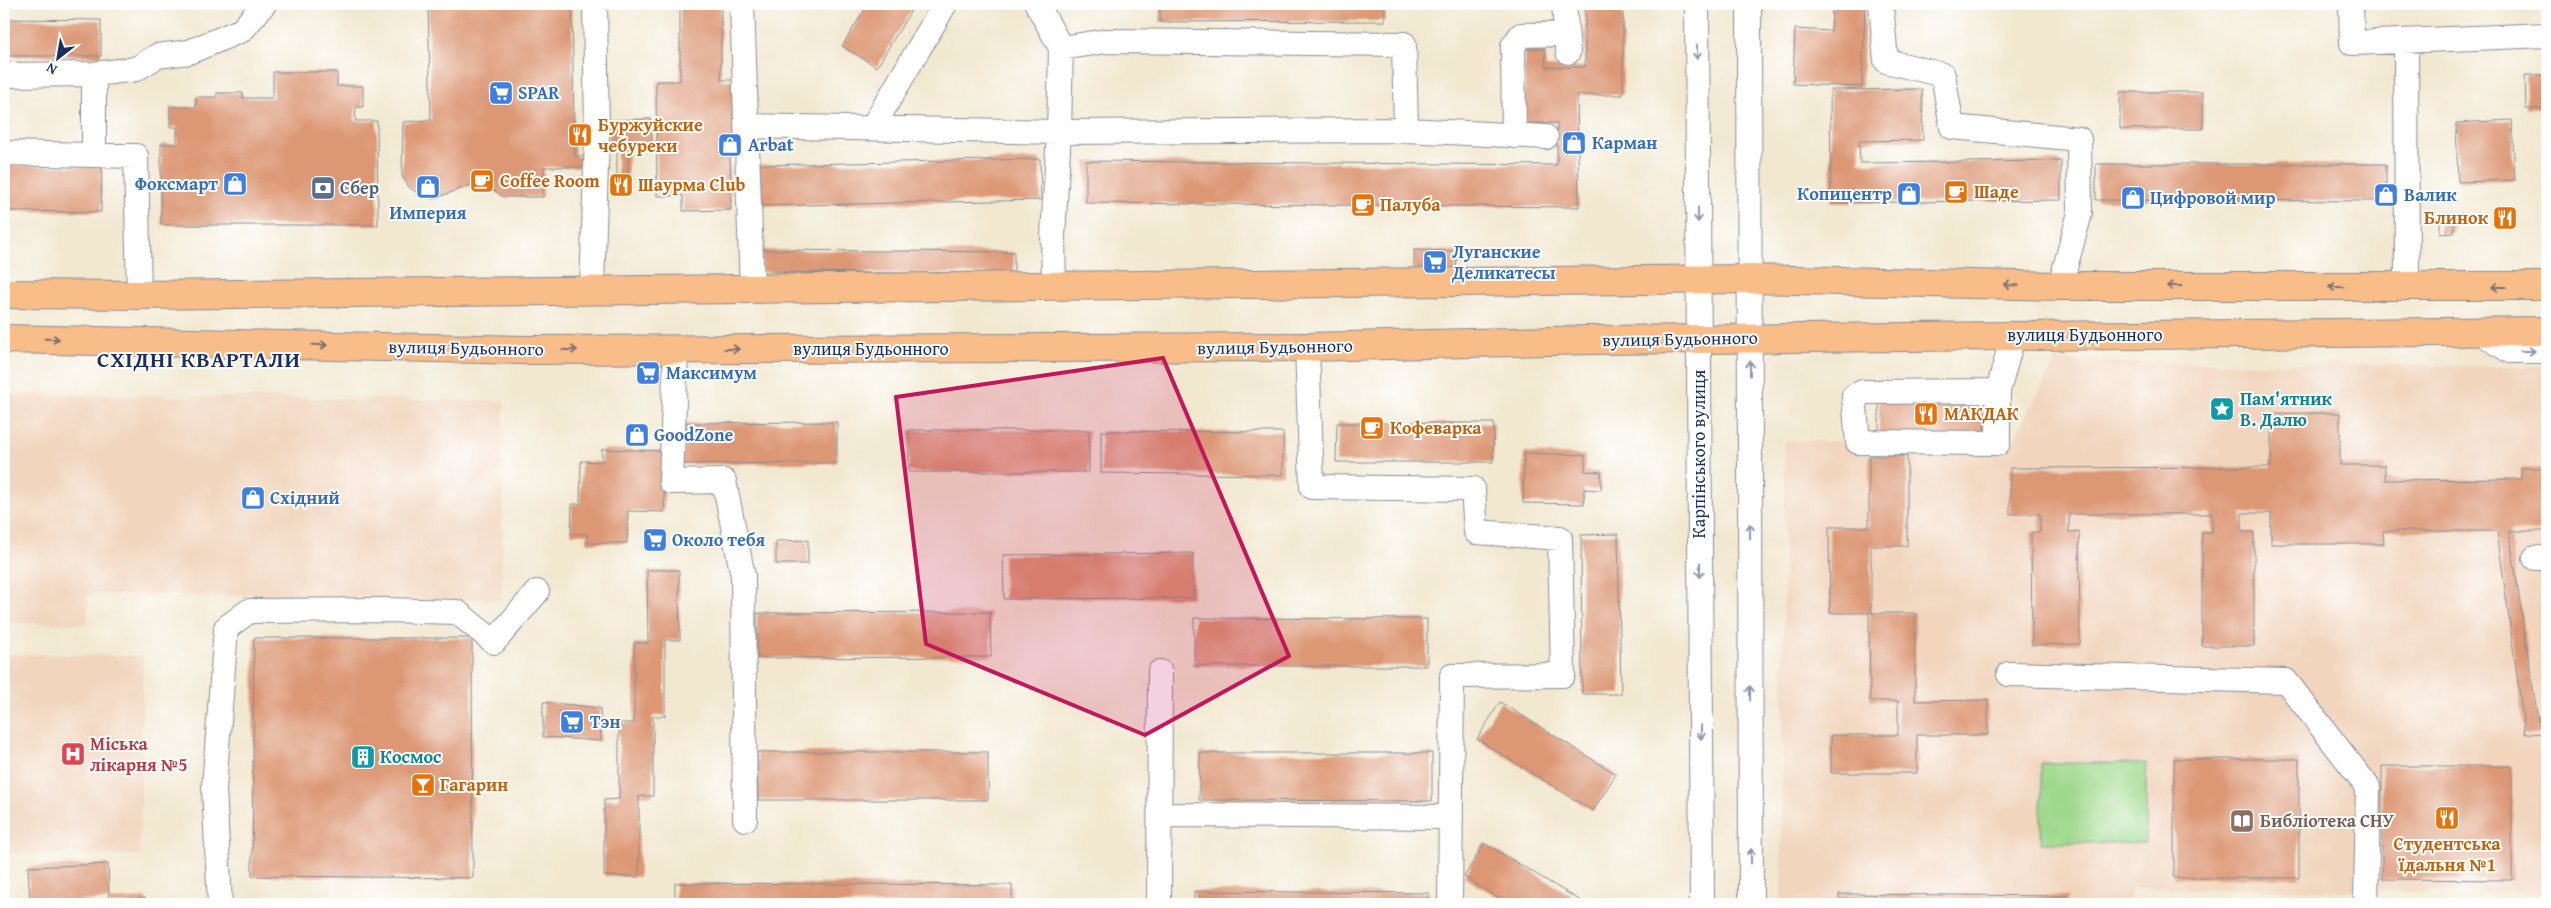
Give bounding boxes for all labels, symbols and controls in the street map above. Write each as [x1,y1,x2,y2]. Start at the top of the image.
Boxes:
north arrow [32,32,82,82]
one-way arrow [1692,44,1702,60]
text: N [42,58,60,80]
place label: SPAR [518,79,560,106]
supermarket icon: SPAR [488,80,514,106]
place label: Буржуйские чебуреки [598,111,703,159]
restaurant icon: Буржуйские чебуреки [567,122,593,148]
place label: Карман [1592,129,1657,156]
shop icon: Карман [1561,130,1587,156]
place label: Arbat [748,131,794,158]
shop icon: Arbat [717,132,743,158]
place label: Coffee Room [500,167,600,194]
cafe icon: Coffee Room [469,168,495,194]
place label: Фоксмарт [135,170,218,197]
shop icon: Фоксмарт [222,171,248,197]
place label: Шаурма Club [638,171,745,198]
restaurant icon: Шаурма Club [608,172,634,198]
place label: Сбер [340,174,379,201]
shop icon: Империя [415,174,441,200]
bank icon: Сбер [310,175,336,201]
place label: Шаде [1974,178,2019,205]
cafe icon: Шаде [1943,179,1969,205]
place label: Копицентр [1797,180,1892,207]
shop icon: Копицентр [1896,181,1922,207]
place label: Валик [2404,181,2457,208]
shop icon: Валик [2373,182,2399,208]
place label: Цифровой мир [2150,184,2276,211]
shop icon: Цифровой мир [2120,185,2146,211]
place label: Палуба [1380,191,1441,218]
cafe icon: Палуба [1350,192,1376,218]
place label: Империя [390,199,467,226]
place label: Блинок [2424,204,2489,231]
restaurant icon: Блинок [2492,205,2518,231]
one-way arrow [1693,206,1703,223]
place label: Луганские Деликатесы [1451,238,1556,286]
supermarket icon: Луганские Деликатесы [1422,249,1448,275]
one-way arrow [2003,280,2020,290]
one-way arrow [2166,281,2182,291]
one-way arrow [2328,282,2344,292]
one-way arrow [2491,282,2507,292]
street label: вулиця Будьонного [2007,321,2163,348]
street label: вулиця Будьонного [1602,324,1758,353]
street label: вулиця Будьонного [1197,332,1353,361]
street label: вулиця Будьонного [388,333,544,362]
one-way arrow [44,334,60,344]
street label: вулиця Будьонного [793,335,949,362]
one-way arrow [312,340,328,349]
district label: СХІДНІ КВАРТАЛИ [97,343,301,375]
one-way arrow [724,344,740,354]
one-way arrow [562,345,578,355]
one-way arrow [2520,346,2536,356]
place label: Максимум [666,359,757,386]
supermarket icon: Максимум [635,360,661,386]
one-way arrow [1745,360,1755,376]
street label: Карпінського вулиця [1685,370,1712,538]
place label: Пам'ятник В. Далю [2240,385,2333,433]
place icon: Пам'ятник В. Далю [2209,396,2235,422]
place label: МАКДАК [1944,400,2019,427]
restaurant icon: МАКДАК [1913,401,1939,427]
place label: Кофеварка [1390,414,1482,441]
cafe icon: Кофеварка [1359,415,1385,441]
place label: GoodZone [654,421,734,448]
shop icon: GoodZone [624,422,650,448]
place label: Східний [270,484,340,511]
shop icon: Східний [240,485,266,511]
one-way arrow [1745,523,1755,539]
place label: Около тебя [672,526,766,553]
supermarket icon: Около тебя [642,527,668,553]
one-way arrow [1695,562,1705,578]
one-way arrow [1745,685,1755,702]
place label: Тэн [590,708,621,735]
supermarket icon: Тэн [559,709,585,735]
one-way arrow [1696,724,1706,740]
place label: Міська лікарня №5 [90,730,188,778]
hospital icon: Міська лікарня №5 [60,741,86,767]
place label: Космос [380,743,441,770]
building icon: Космос [350,744,376,770]
place label: Гагарин [440,771,508,798]
bar icon: Гагарин [410,772,436,798]
restaurant icon: Студентська їдальня №1 [2434,805,2460,831]
place label: Библіотека СНУ [2260,807,2395,834]
library icon: Библіотека СНУ [2229,808,2255,834]
place label: Студентська їдальня №1 [2394,830,2501,878]
one-way arrow [1746,848,1756,864]

